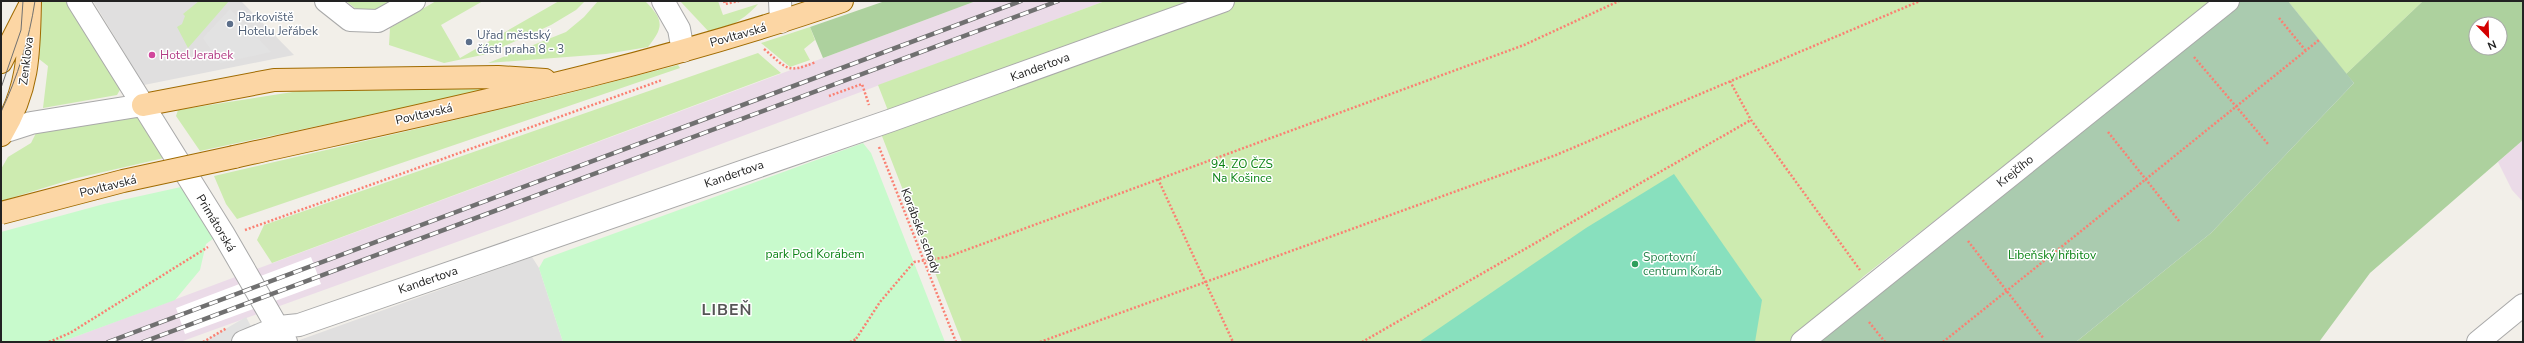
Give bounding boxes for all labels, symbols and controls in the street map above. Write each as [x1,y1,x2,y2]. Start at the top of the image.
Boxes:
place label: Parkoviště Hotelu Jeřábek [238,9,319,39]
north arrow [2468,16,2508,56]
marker: Parkoviště Hotelu Jeřábek [225,19,235,29]
street label: Povltavská [708,19,768,51]
place label: Uřad městský části praha 8 - 3 [477,27,564,57]
street label: Zenklova [15,36,37,86]
text: N [2485,36,2498,53]
marker: Uřad městský části praha 8 - 3 [464,37,474,47]
place label: Hotel Jerabek [160,47,234,63]
street label: Kandertova [1008,49,1072,85]
marker: Hotel Jerabek [147,50,157,60]
street label: Povltavská [394,100,454,128]
street label: Krejčího [1993,151,2037,191]
street label: Kandertova [702,156,766,192]
park label: 94. ZO ČZS Na Košince [1211,156,1273,186]
street label: Povltavská [78,171,138,201]
street label: Korábské schody [897,186,945,277]
street label: Primátorská [193,191,239,255]
park label: park Pod Korábem [765,246,865,262]
park label: Libeňský hřbitov [2008,247,2097,263]
place label: Sportovní centrum Koráb [1643,249,1722,279]
marker: Sportovní centrum Koráb [1630,259,1640,269]
street label: Kandertova [396,262,460,298]
district label: LIBEŇ [701,299,753,321]

